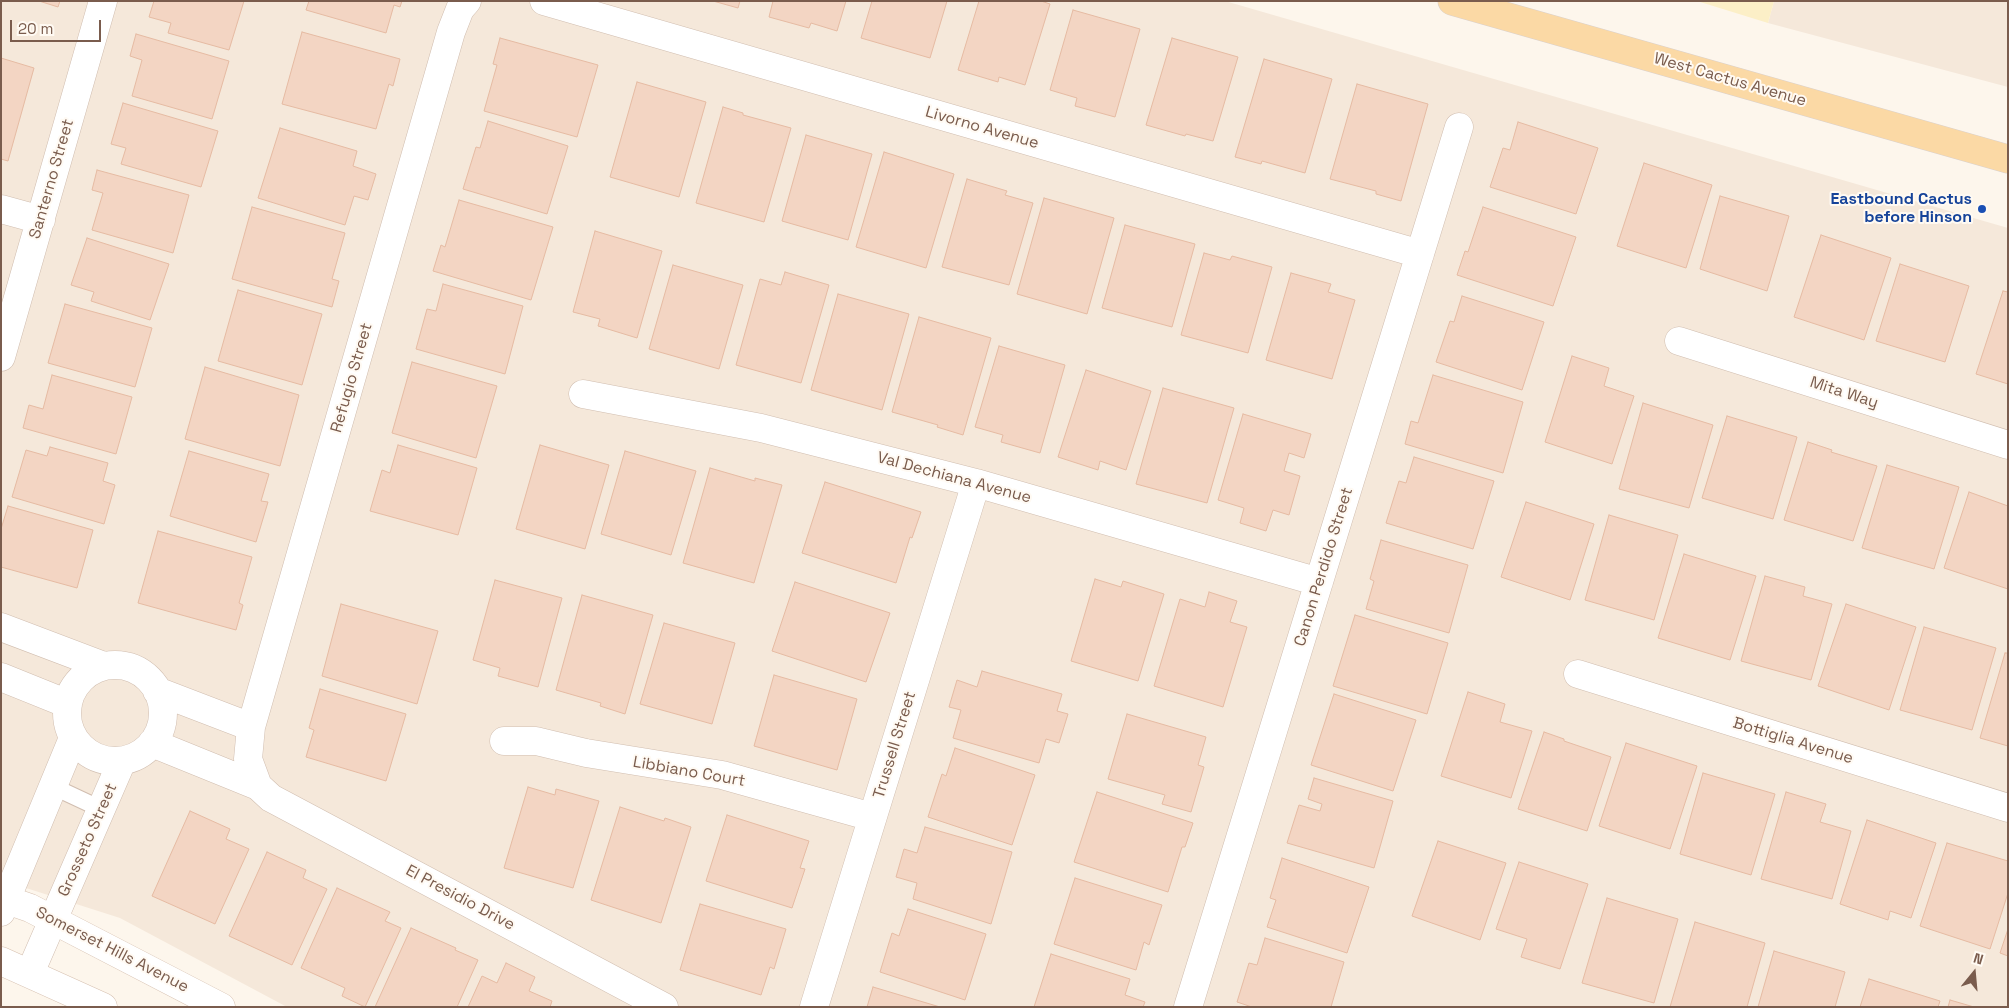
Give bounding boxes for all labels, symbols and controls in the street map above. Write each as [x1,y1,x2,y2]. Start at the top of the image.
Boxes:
scale bar [12,10,104,42]
text: 20 m [18,19,53,38]
street label: West Cactus Avenue [1652,49,1808,111]
street label: Livorno Avenue [923,103,1041,153]
street label: Santerno Street [26,117,78,241]
place label: Eastbound Cactus before Hinson [1830,190,1972,228]
marker: Eastbound Cactus before Hinson [1976,203,1988,215]
street label: Refugio Street [327,321,377,435]
street label: Mita Way [1807,373,1881,413]
street label: Val Dechiana Avenue [875,448,1033,508]
street label: Canon Perdido Street [1291,485,1357,649]
street label: Trussell Street [870,689,920,801]
street label: Bottiglia Avenue [1731,714,1855,768]
street label: Libbiano Court [631,753,747,791]
street label: Grosseto Street [54,780,122,900]
street label: El Presidio Drive [402,861,518,935]
street label: Somerset Hills Avenue [32,903,192,997]
north arrow [1949,948,1999,998]
text: N [1971,949,1985,969]

